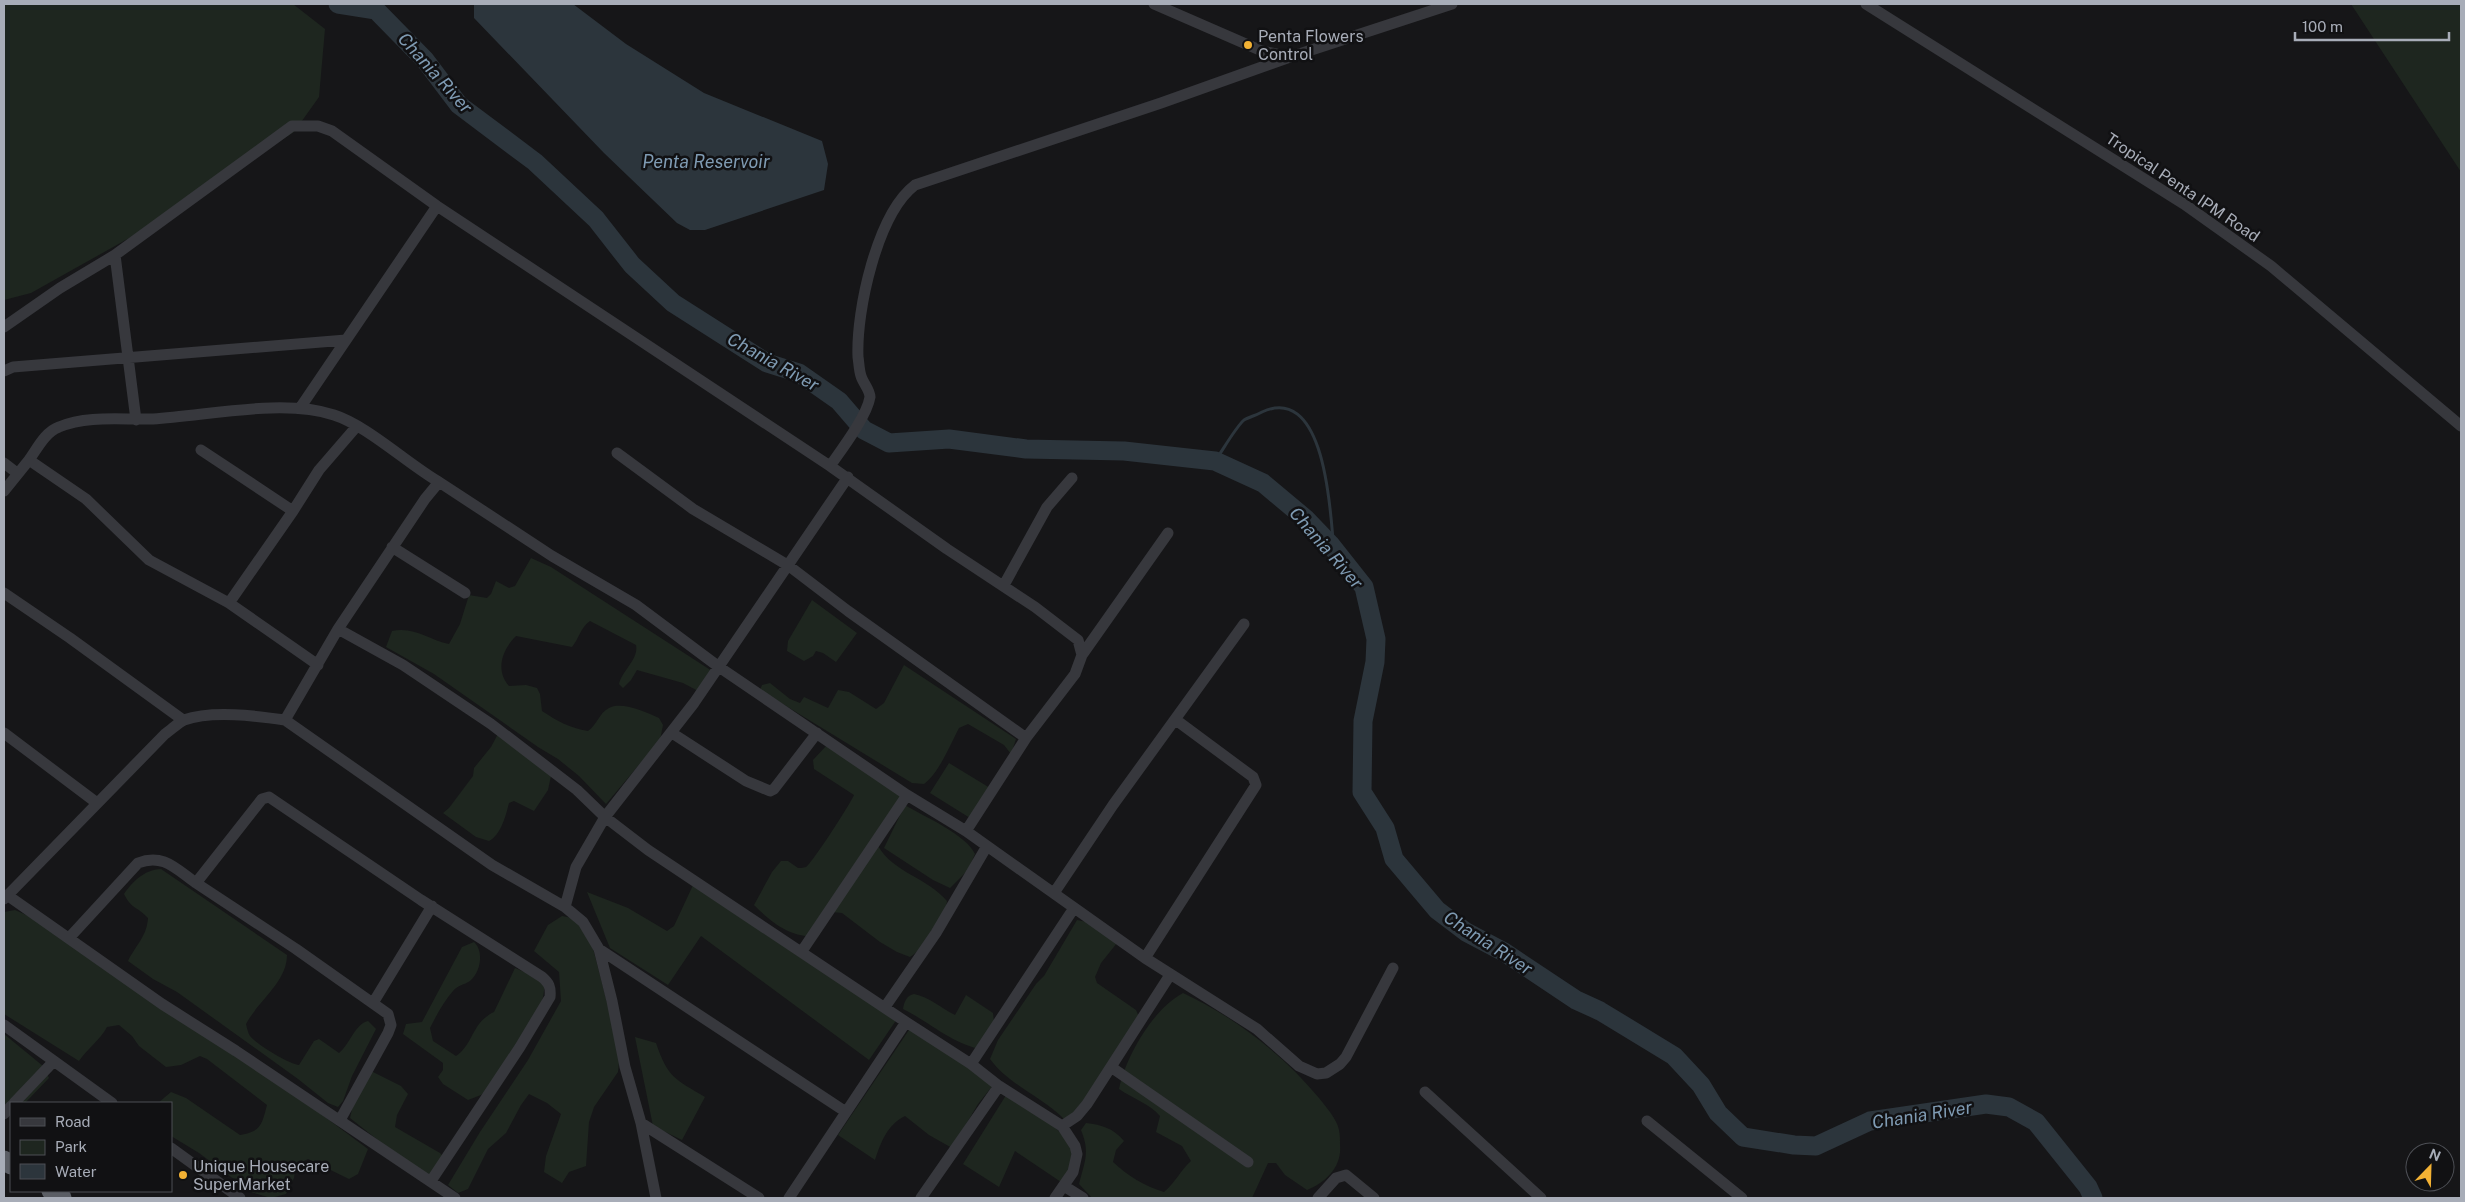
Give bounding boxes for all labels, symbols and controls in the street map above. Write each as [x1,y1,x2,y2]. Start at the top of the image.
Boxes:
scale bar [2295,10,2449,42]
text: 100 m [2302,18,2343,35]
place label: Penta Flowers Control [1258,27,1363,64]
water label: Chania River [394,28,477,117]
marker: Penta Flowers Control [1242,39,1254,51]
street label: Tropical Penta IPM Road [2102,129,2263,246]
water label: Penta Reservoir [642,151,770,172]
water label: Chania River [724,328,823,395]
water label: Chania River [1285,503,1368,593]
water label: Chania River [1440,906,1537,979]
water label: Chania River [1870,1096,1974,1133]
legend [10,1102,172,1192]
text: Road [55,1113,91,1130]
text: Park [55,1138,87,1155]
north arrow [2405,1142,2455,1192]
text: N [2427,1146,2443,1165]
place label: Unique Housecare SuperMarket [193,1157,329,1194]
text: Water [55,1163,97,1180]
marker: Unique Housecare SuperMarket [177,1169,189,1181]

